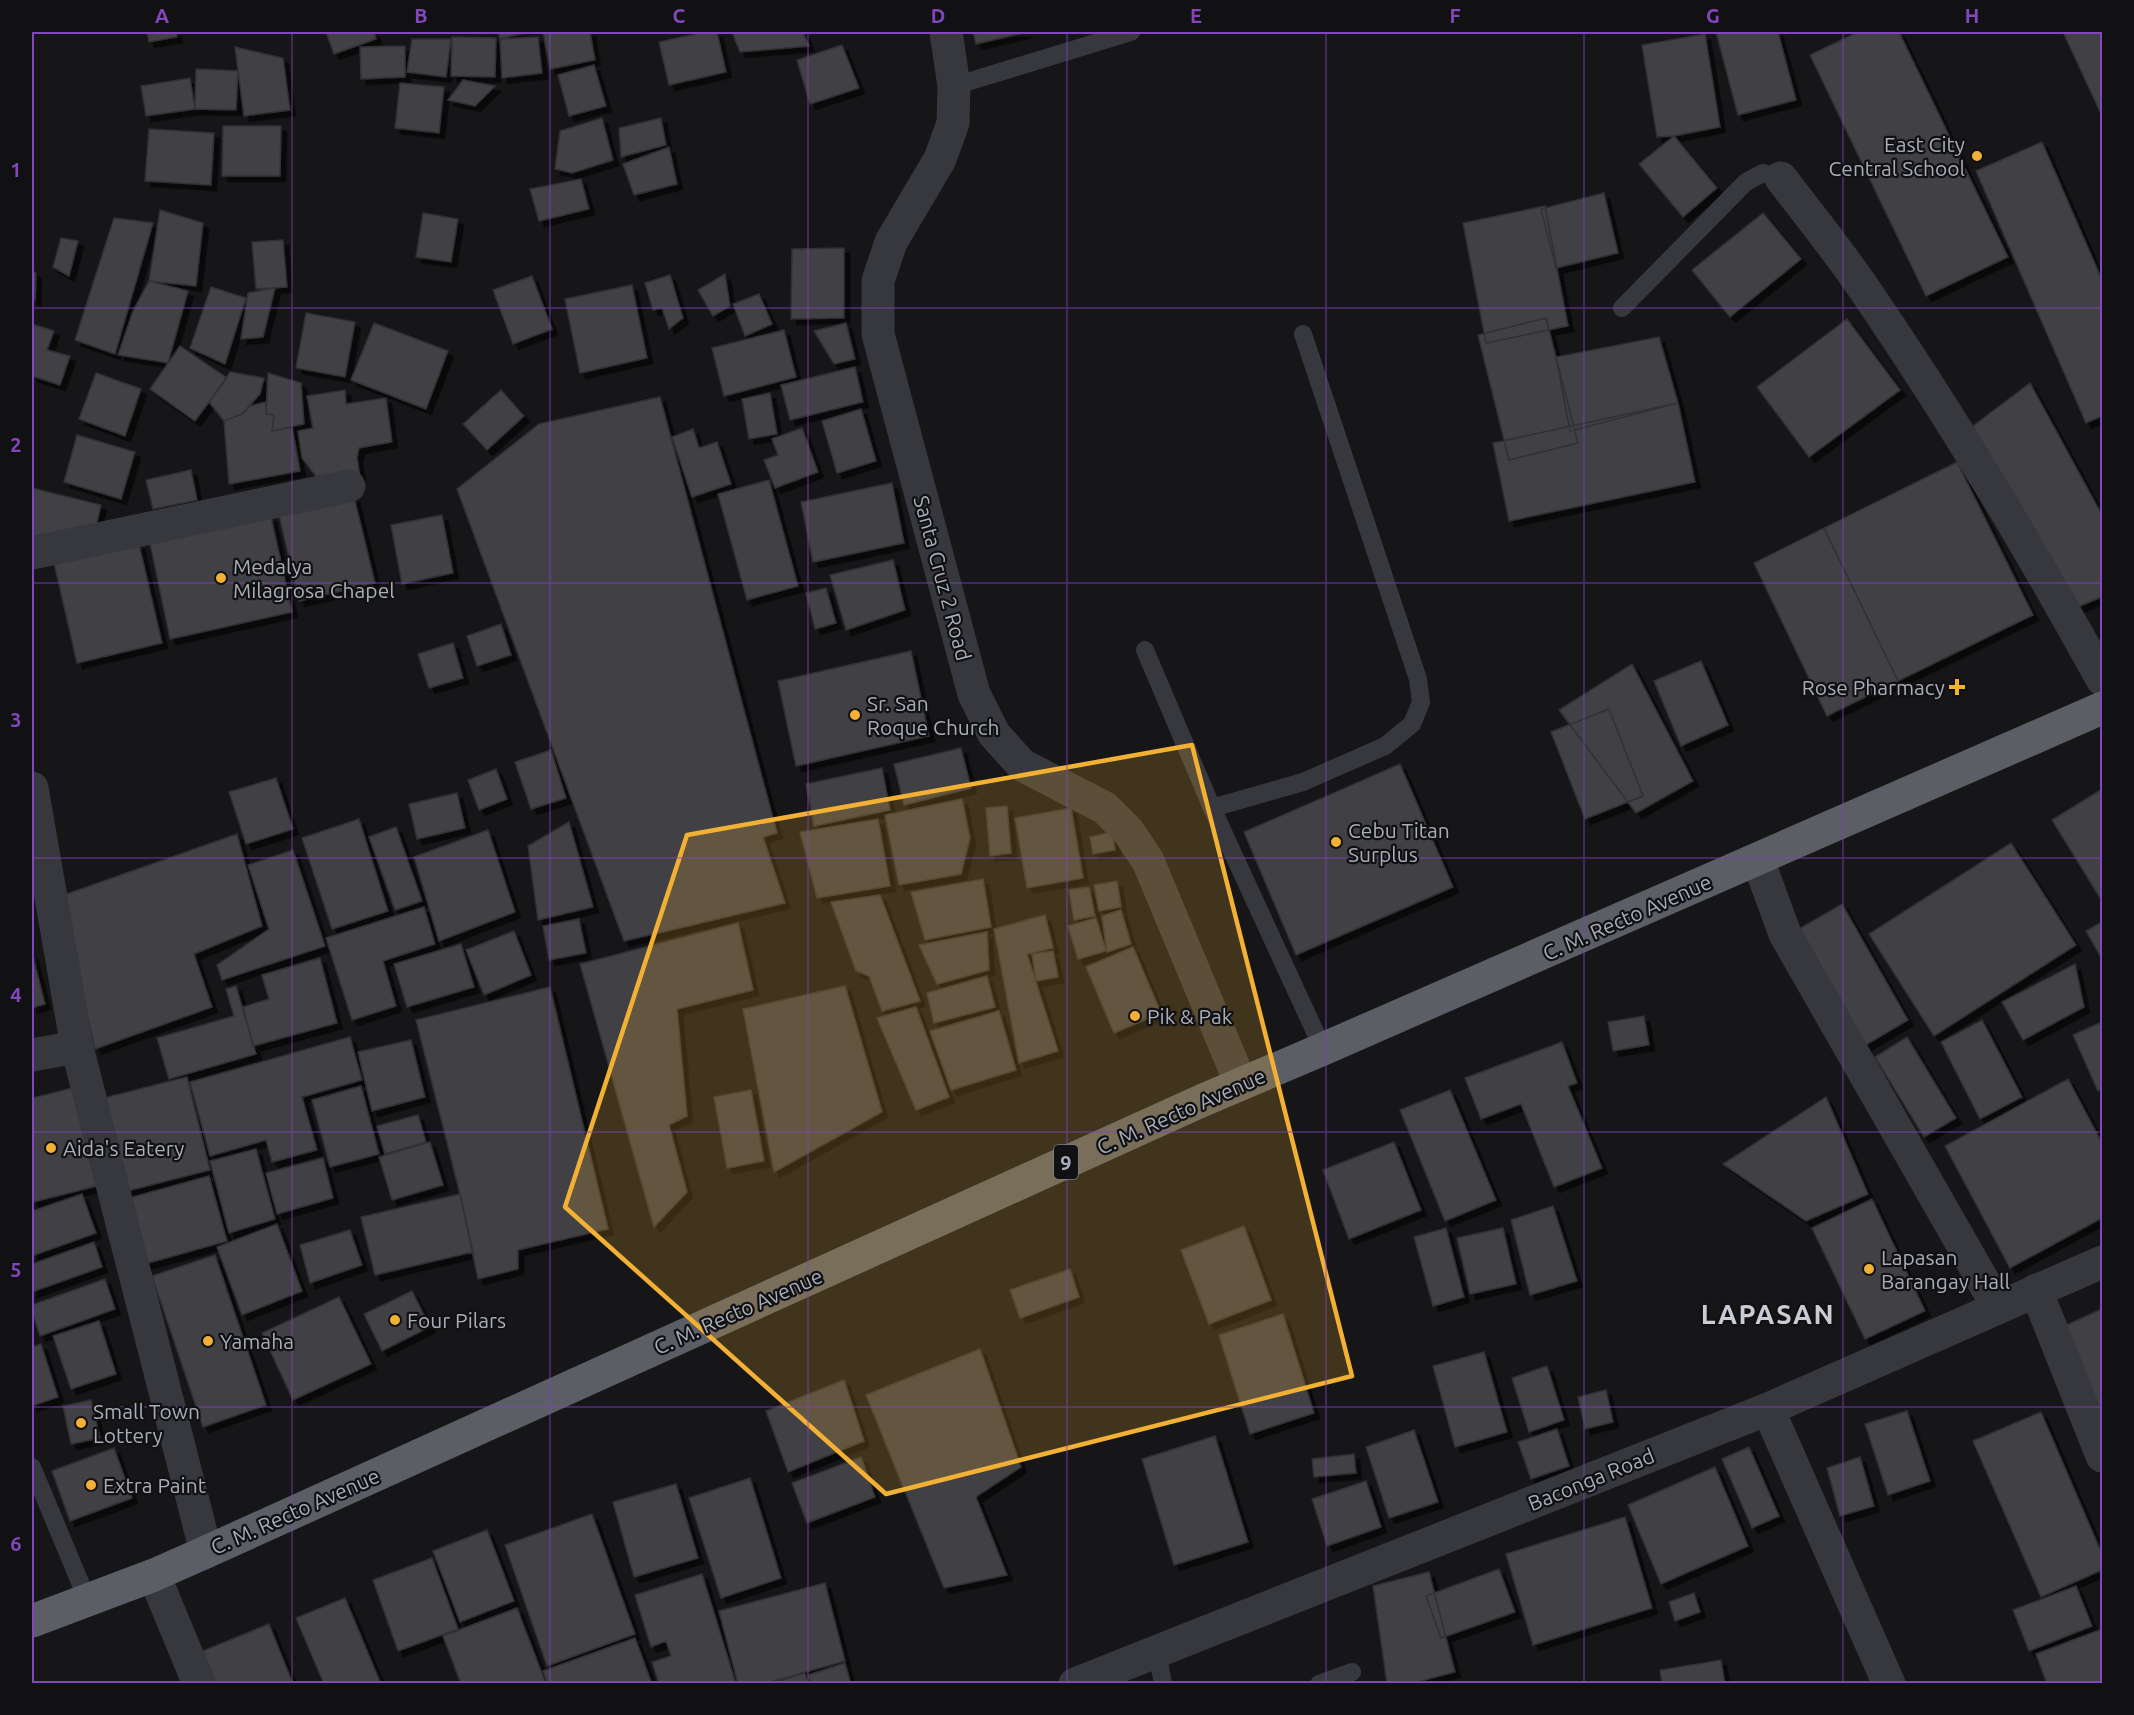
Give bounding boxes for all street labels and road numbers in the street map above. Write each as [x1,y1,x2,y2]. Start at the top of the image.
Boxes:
street label: Santa Cruz 2 Road [909,493,977,663]
street label: C. M. Recto Avenue [1539,869,1715,965]
street label: C. M. Recto Avenue [1093,1063,1269,1159]
road number: 9 [1054,1145,1078,1179]
street label: C. M. Recto Avenue [650,1263,826,1359]
street label: Baconga Road [1524,1443,1658,1515]
street label: C. M. Recto Avenue [207,1463,383,1559]

